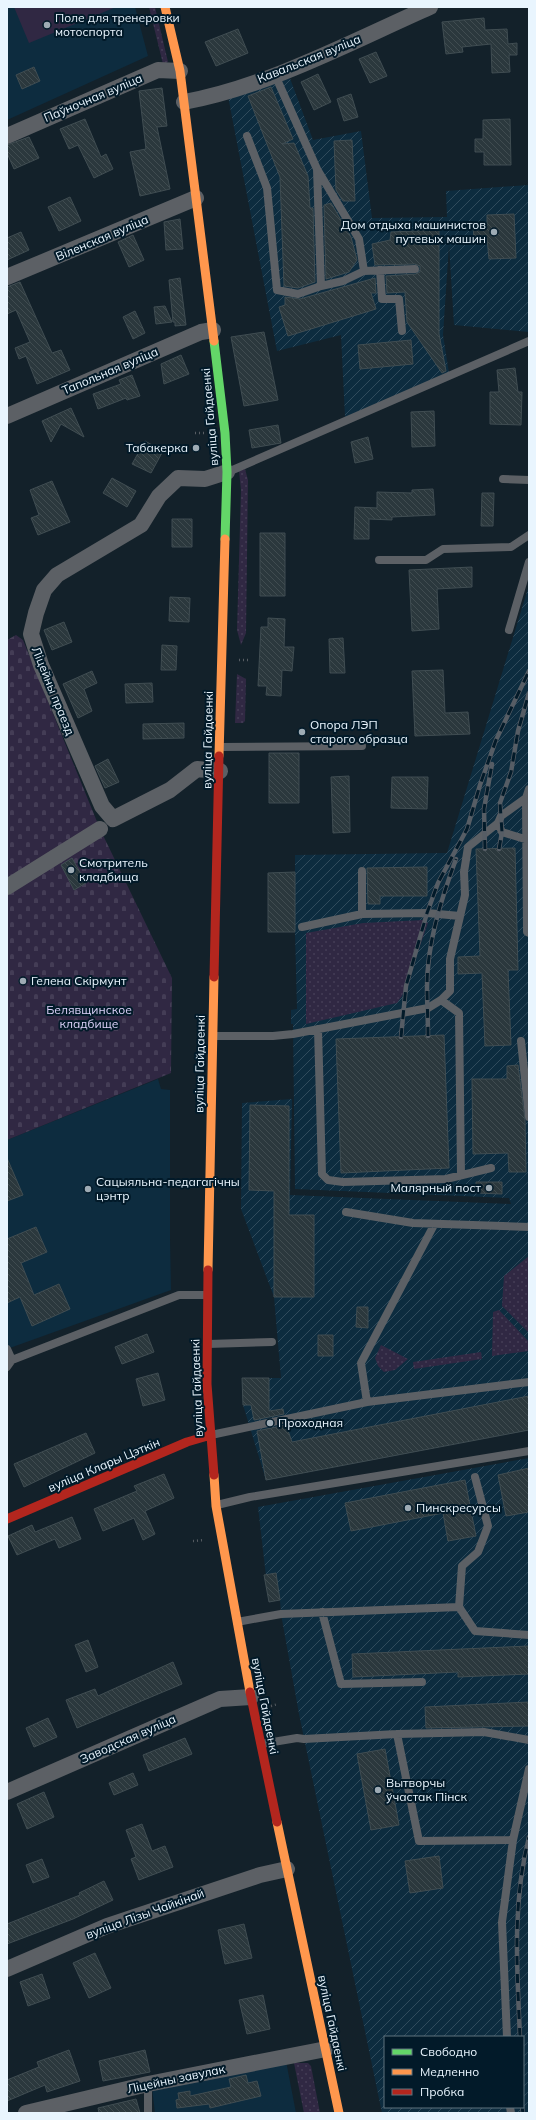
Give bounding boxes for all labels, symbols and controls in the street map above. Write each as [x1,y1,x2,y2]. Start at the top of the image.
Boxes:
place label: Поле для тренеровки мотоспорта [55,10,180,39]
marker: Поле для тренеровки мотоспорта [42,20,52,30]
street label: Кавальская вуліца [255,31,363,86]
street label: Паўночная вуліца [41,70,144,125]
street label: Віленская вуліца [53,211,150,264]
place label: Дом отдыха машинистов путевых машин [341,217,486,246]
marker: Дом отдыха машинистов путевых машин [489,227,499,237]
street label: Тапольная вуліца [59,344,160,398]
street label: вуліца Гайдаенкі [198,368,221,467]
place label: Табакерка [126,440,188,455]
marker: Табакерка [191,443,201,453]
street label: Ліцейны праезд [29,644,78,737]
street label: вуліца Гайдаенкі [199,691,216,789]
place label: Опора ЛЭП старого образца [310,717,408,746]
marker: Опора ЛЭП старого образца [297,727,307,737]
place label: Смотритель кладбища [79,855,148,884]
marker: Смотритель кладбища [66,865,76,875]
place label: Гелена Скірмунт [31,973,127,988]
marker: Гелена Скірмунт [18,976,28,986]
park label: Белявщинское кладбище [46,1002,132,1031]
street label: вуліца Гайдаенкі [191,1015,208,1113]
place label: Сацыяльна-педагагічны цэнтр [96,1174,240,1203]
place label: Малярный пост [390,1180,482,1195]
marker: Малярный пост [484,1183,494,1193]
marker: Сацыяльна-педагагічны цэнтр [83,1184,93,1194]
street label: вуліца Гайдаенкі [187,1339,206,1437]
place label: Проходная [278,1415,343,1430]
marker: Проходная [265,1418,275,1428]
street label: вуліца Клары Цэткін [46,1434,162,1495]
place label: Пинскресурсы [416,1500,501,1515]
marker: Пинскресурсы [403,1503,413,1513]
street label: вуліца Гайдаенкі [249,1656,282,1755]
street label: Заводская вуліца [78,1711,178,1766]
place label: Вытворчы ўчастак Пінск [386,1775,467,1804]
marker: Вытворчы ўчастак Пінск [373,1785,383,1795]
street label: вуліца Лізы Чайкінай [84,1885,206,1942]
street label: вуліца Гайдаенкі [315,1973,350,2072]
legend [384,2036,524,2108]
text: Свободно [420,2044,477,2059]
street label: Ліцейны завулак [126,2061,227,2096]
text: Медленно [420,2064,479,2079]
text: Пробка [420,2084,464,2099]

